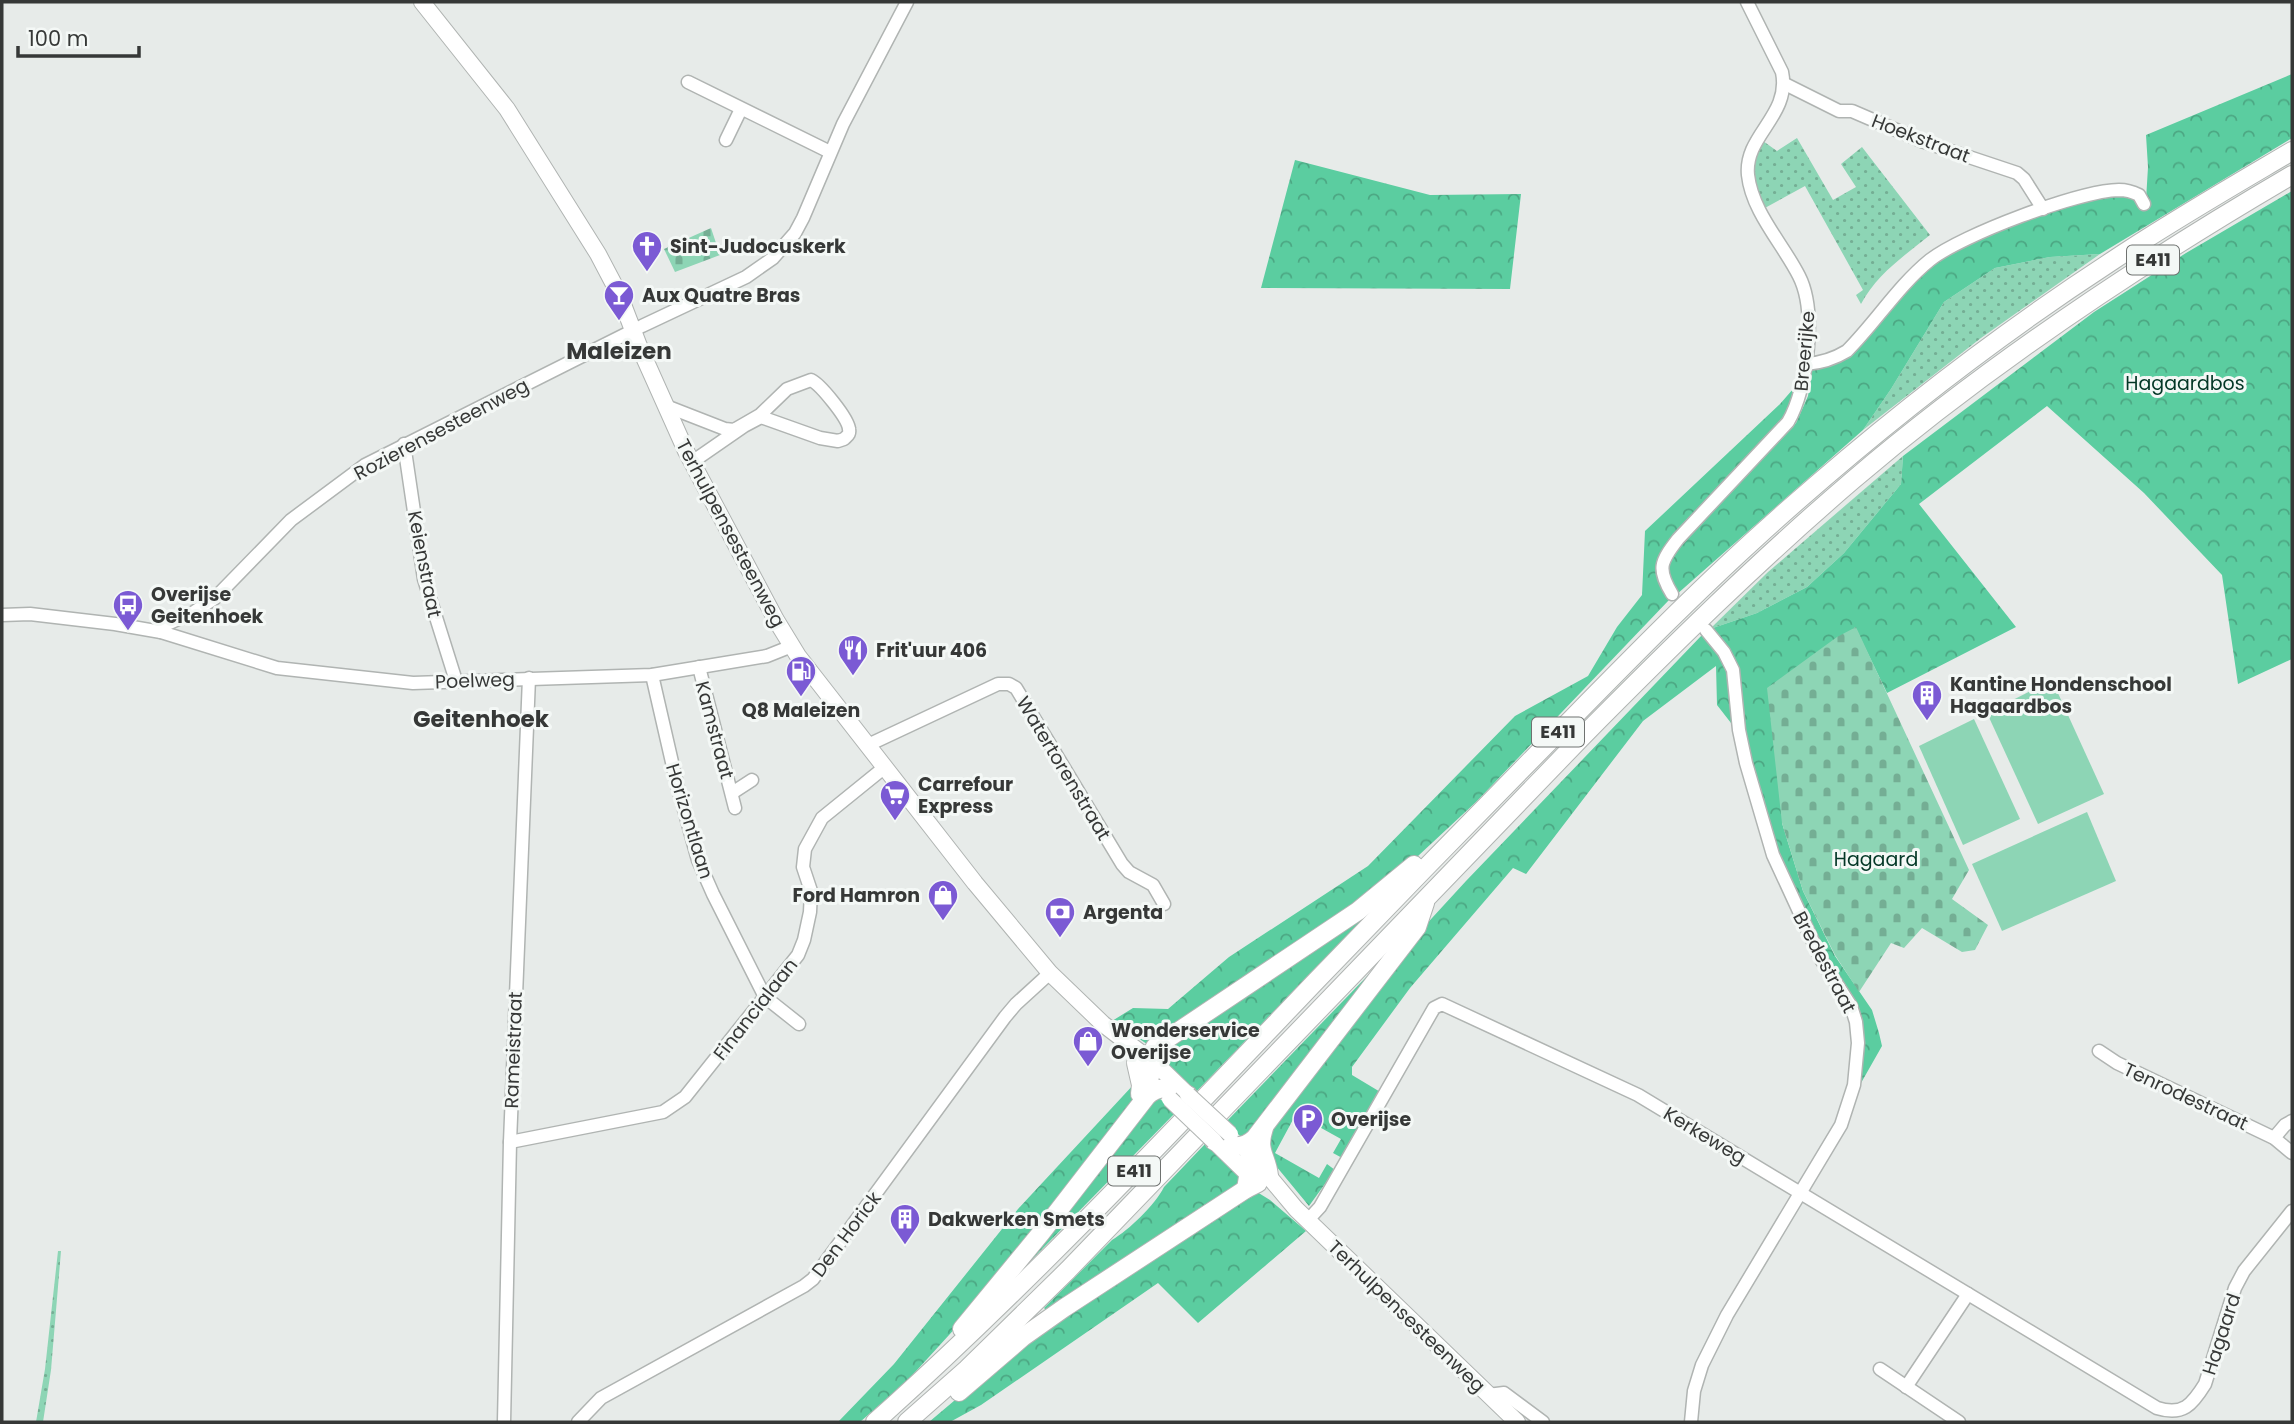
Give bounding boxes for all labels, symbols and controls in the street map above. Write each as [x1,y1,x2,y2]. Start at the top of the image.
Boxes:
scale bar [18,14,138,58]
text: 100 m [28,24,88,53]
street label: Hoekstraat [1868,107,1974,170]
church icon: Sint-Judocuskerk [630,229,664,273]
place label: Sint-Judocuskerk [670,233,846,260]
road number: E411 [2127,246,2179,274]
bar icon: Aux Quatre Bras [602,278,636,322]
place label: Aux Quatre Bras [642,282,800,309]
street label: Breerijke [1788,310,1821,392]
district label: Maleizen [566,335,672,367]
park label: Hagaardbos [2125,370,2245,397]
street label: Rozierensesteenweg [349,372,533,487]
street label: Terhulpensesteenweg [669,434,792,632]
street label: Keienstraat [401,508,448,620]
place label: Overijse Geitenhoek [151,581,264,630]
bus stop icon: Overijse Geitenhoek [111,588,145,632]
restaurant icon: Frit'uur 406 [836,633,870,677]
place label: Frit'uur 406 [876,637,987,664]
fuel station icon: Q8 Maleizen [784,654,818,698]
street label: Poelweg [435,666,515,695]
place label: Kantine Hondenschool Hagaardbos [1950,671,2172,720]
street label: Kamstraat [688,678,741,782]
building icon: Kantine Hondenschool Hagaardbos [1910,678,1944,722]
street label: Watertorenstraat [1010,691,1117,845]
place label: Q8 Maleizen [742,697,860,724]
district label: Geitenhoek [413,703,550,735]
road number: E411 [1532,718,1584,746]
street label: Horizontlaan [659,760,720,882]
place label: Carrefour Express [918,771,1013,820]
supermarket icon: Carrefour Express [878,778,912,822]
park label: Hagaard [1834,846,1918,873]
shop icon: Ford Hamron [926,878,960,922]
place label: Ford Hamron [792,882,920,909]
bank icon: Argenta [1043,895,1077,939]
place label: Argenta [1083,899,1163,926]
street label: Bredestraat [1786,907,1863,1018]
street label: Financialaan [707,953,804,1066]
street label: Rameistraat [498,991,529,1109]
place label: Wonderservice Overijse [1111,1017,1260,1066]
shop icon: Wonderservice Overijse [1071,1024,1105,1068]
street label: Tenrodestraat [2119,1056,2253,1137]
street label: Kerkeweg [1658,1100,1751,1171]
parking icon: Overijse [1291,1102,1325,1146]
place label: Overijse [1331,1106,1411,1133]
road number: E411 [1108,1156,1160,1186]
street label: Den Horick [805,1186,888,1283]
building icon: Dakwerken Smets [888,1202,922,1246]
place label: Dakwerken Smets [928,1206,1105,1233]
street label: Terhulpensesteenweg [1322,1234,1491,1399]
street label: Hagaard [2196,1290,2247,1378]

